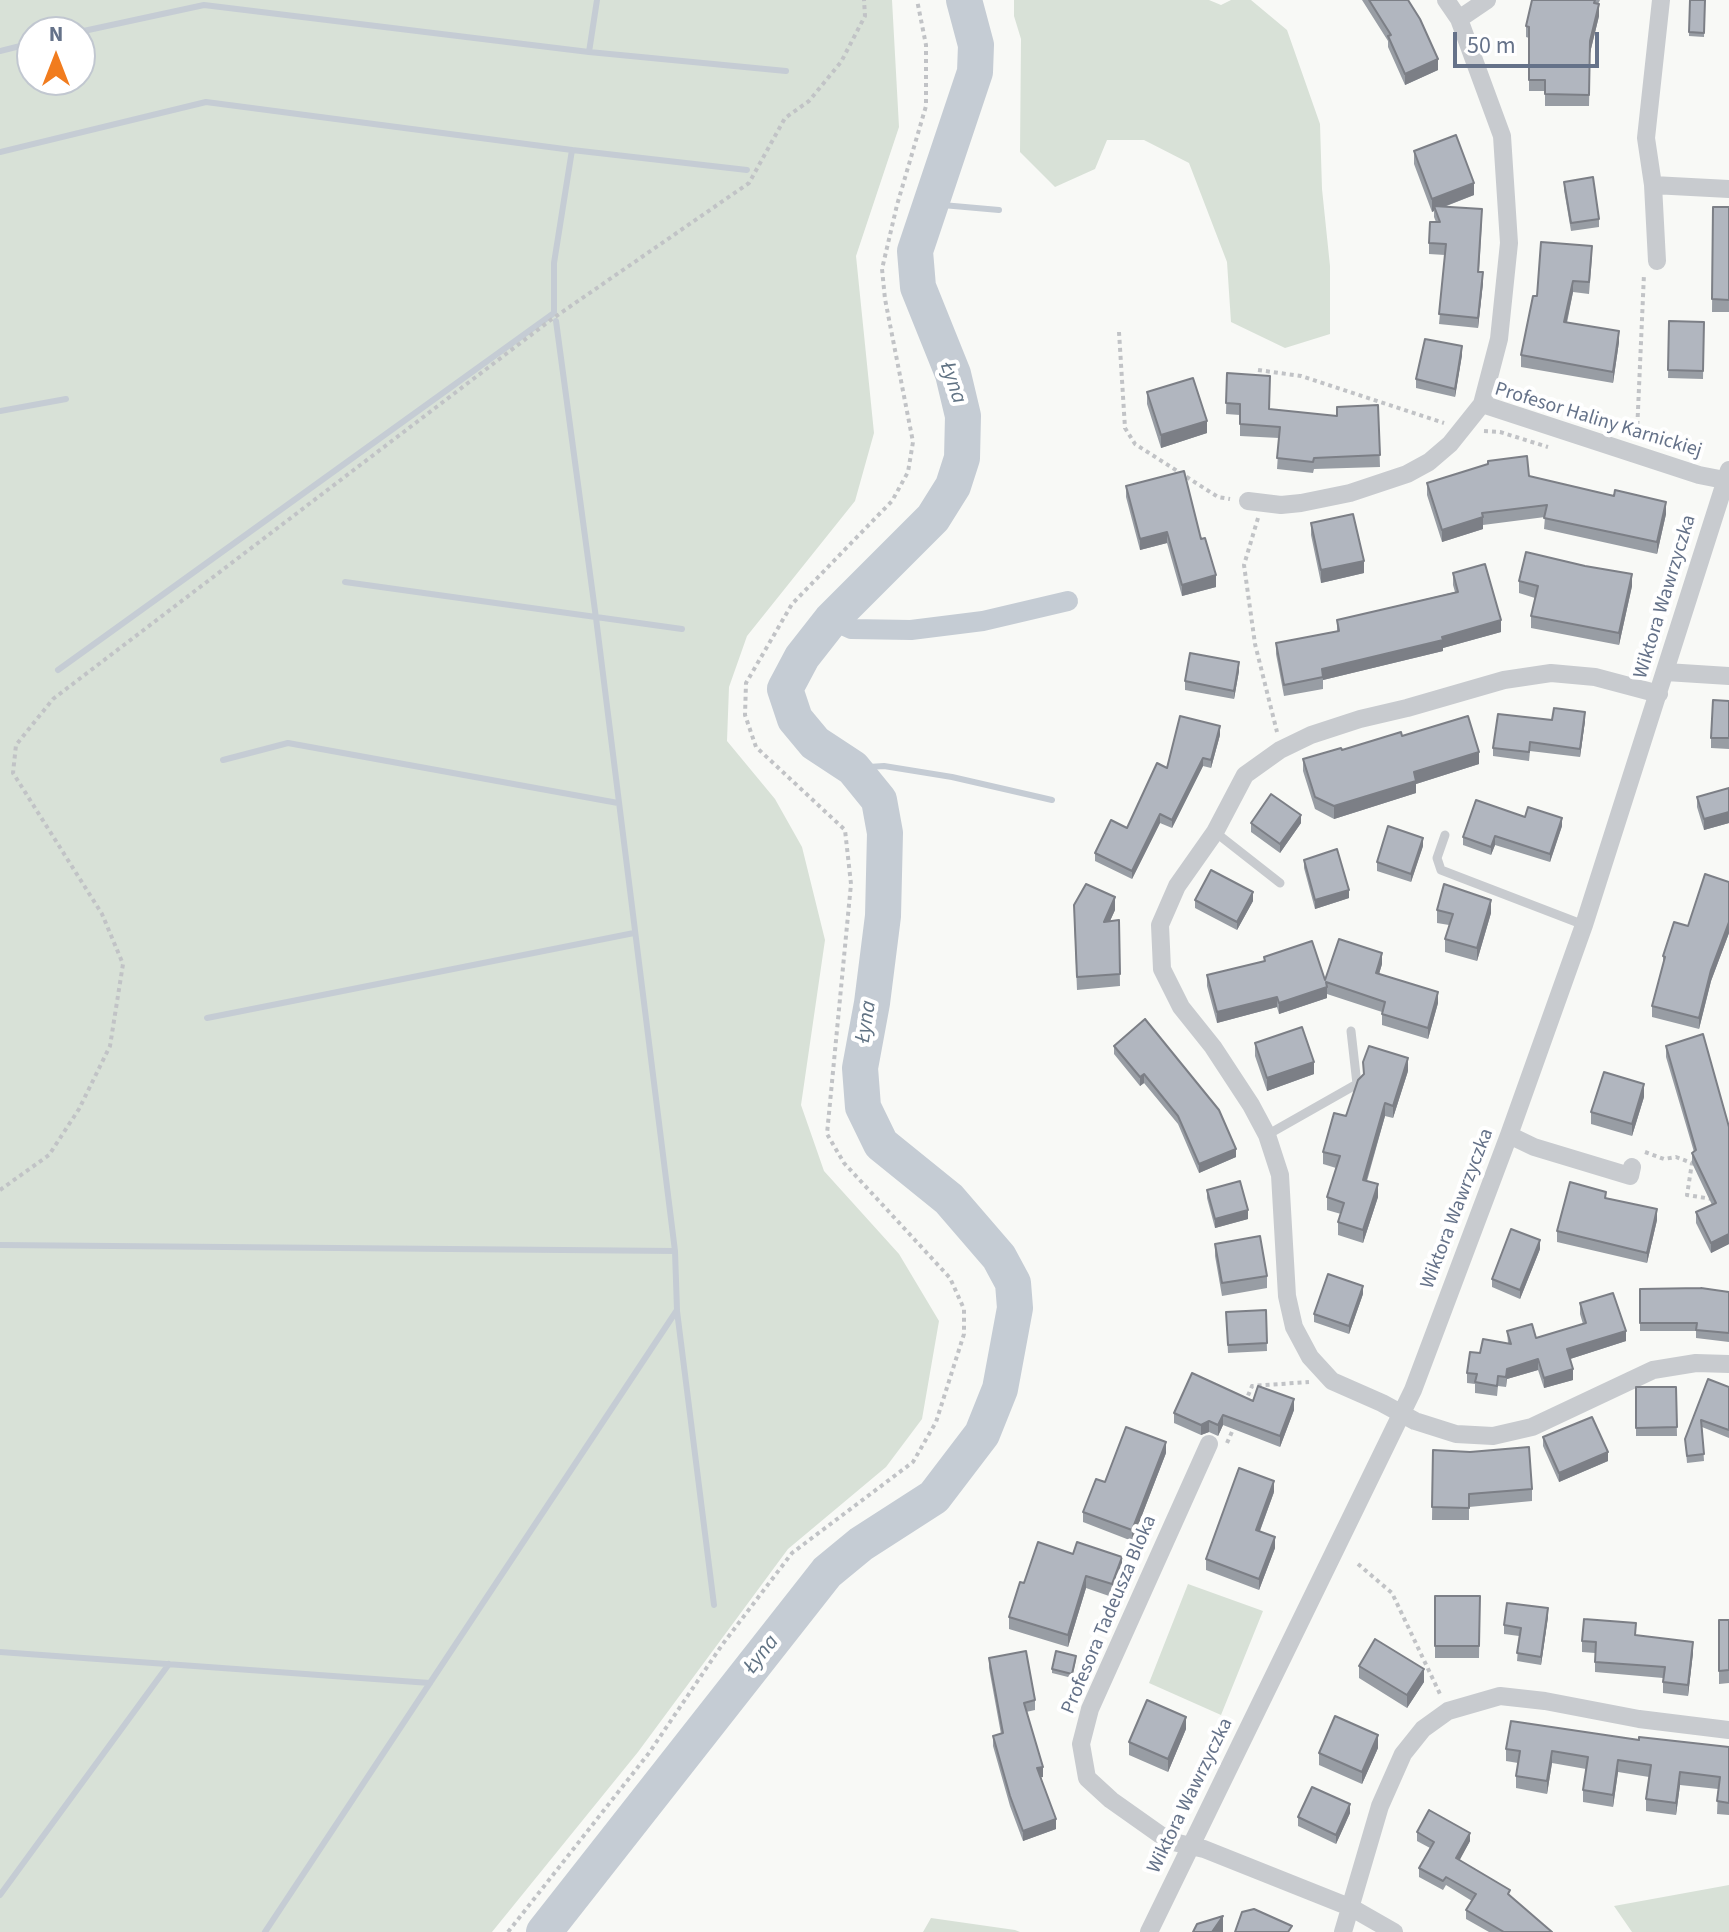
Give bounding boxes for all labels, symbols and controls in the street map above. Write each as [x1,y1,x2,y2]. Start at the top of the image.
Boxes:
north arrow [16,16,96,96]
scale bar [1457,16,1603,66]
text: N [49,18,63,50]
text: 50 m [1467,28,1516,63]
water label: Łyna [933,359,971,407]
street label: Profesor Haliny Karnickiej [1492,378,1704,464]
street label: Wiktora Wawrzyczka [1630,512,1702,682]
water label: Łyna [851,999,883,1045]
street label: Wiktora Wawrzyczka [1416,1125,1500,1293]
street label: Profesora Tadeusza Bloka [1057,1512,1163,1718]
water label: Łyna [738,1630,786,1680]
street label: Wiktora Wawrzyczka [1143,1714,1239,1878]

